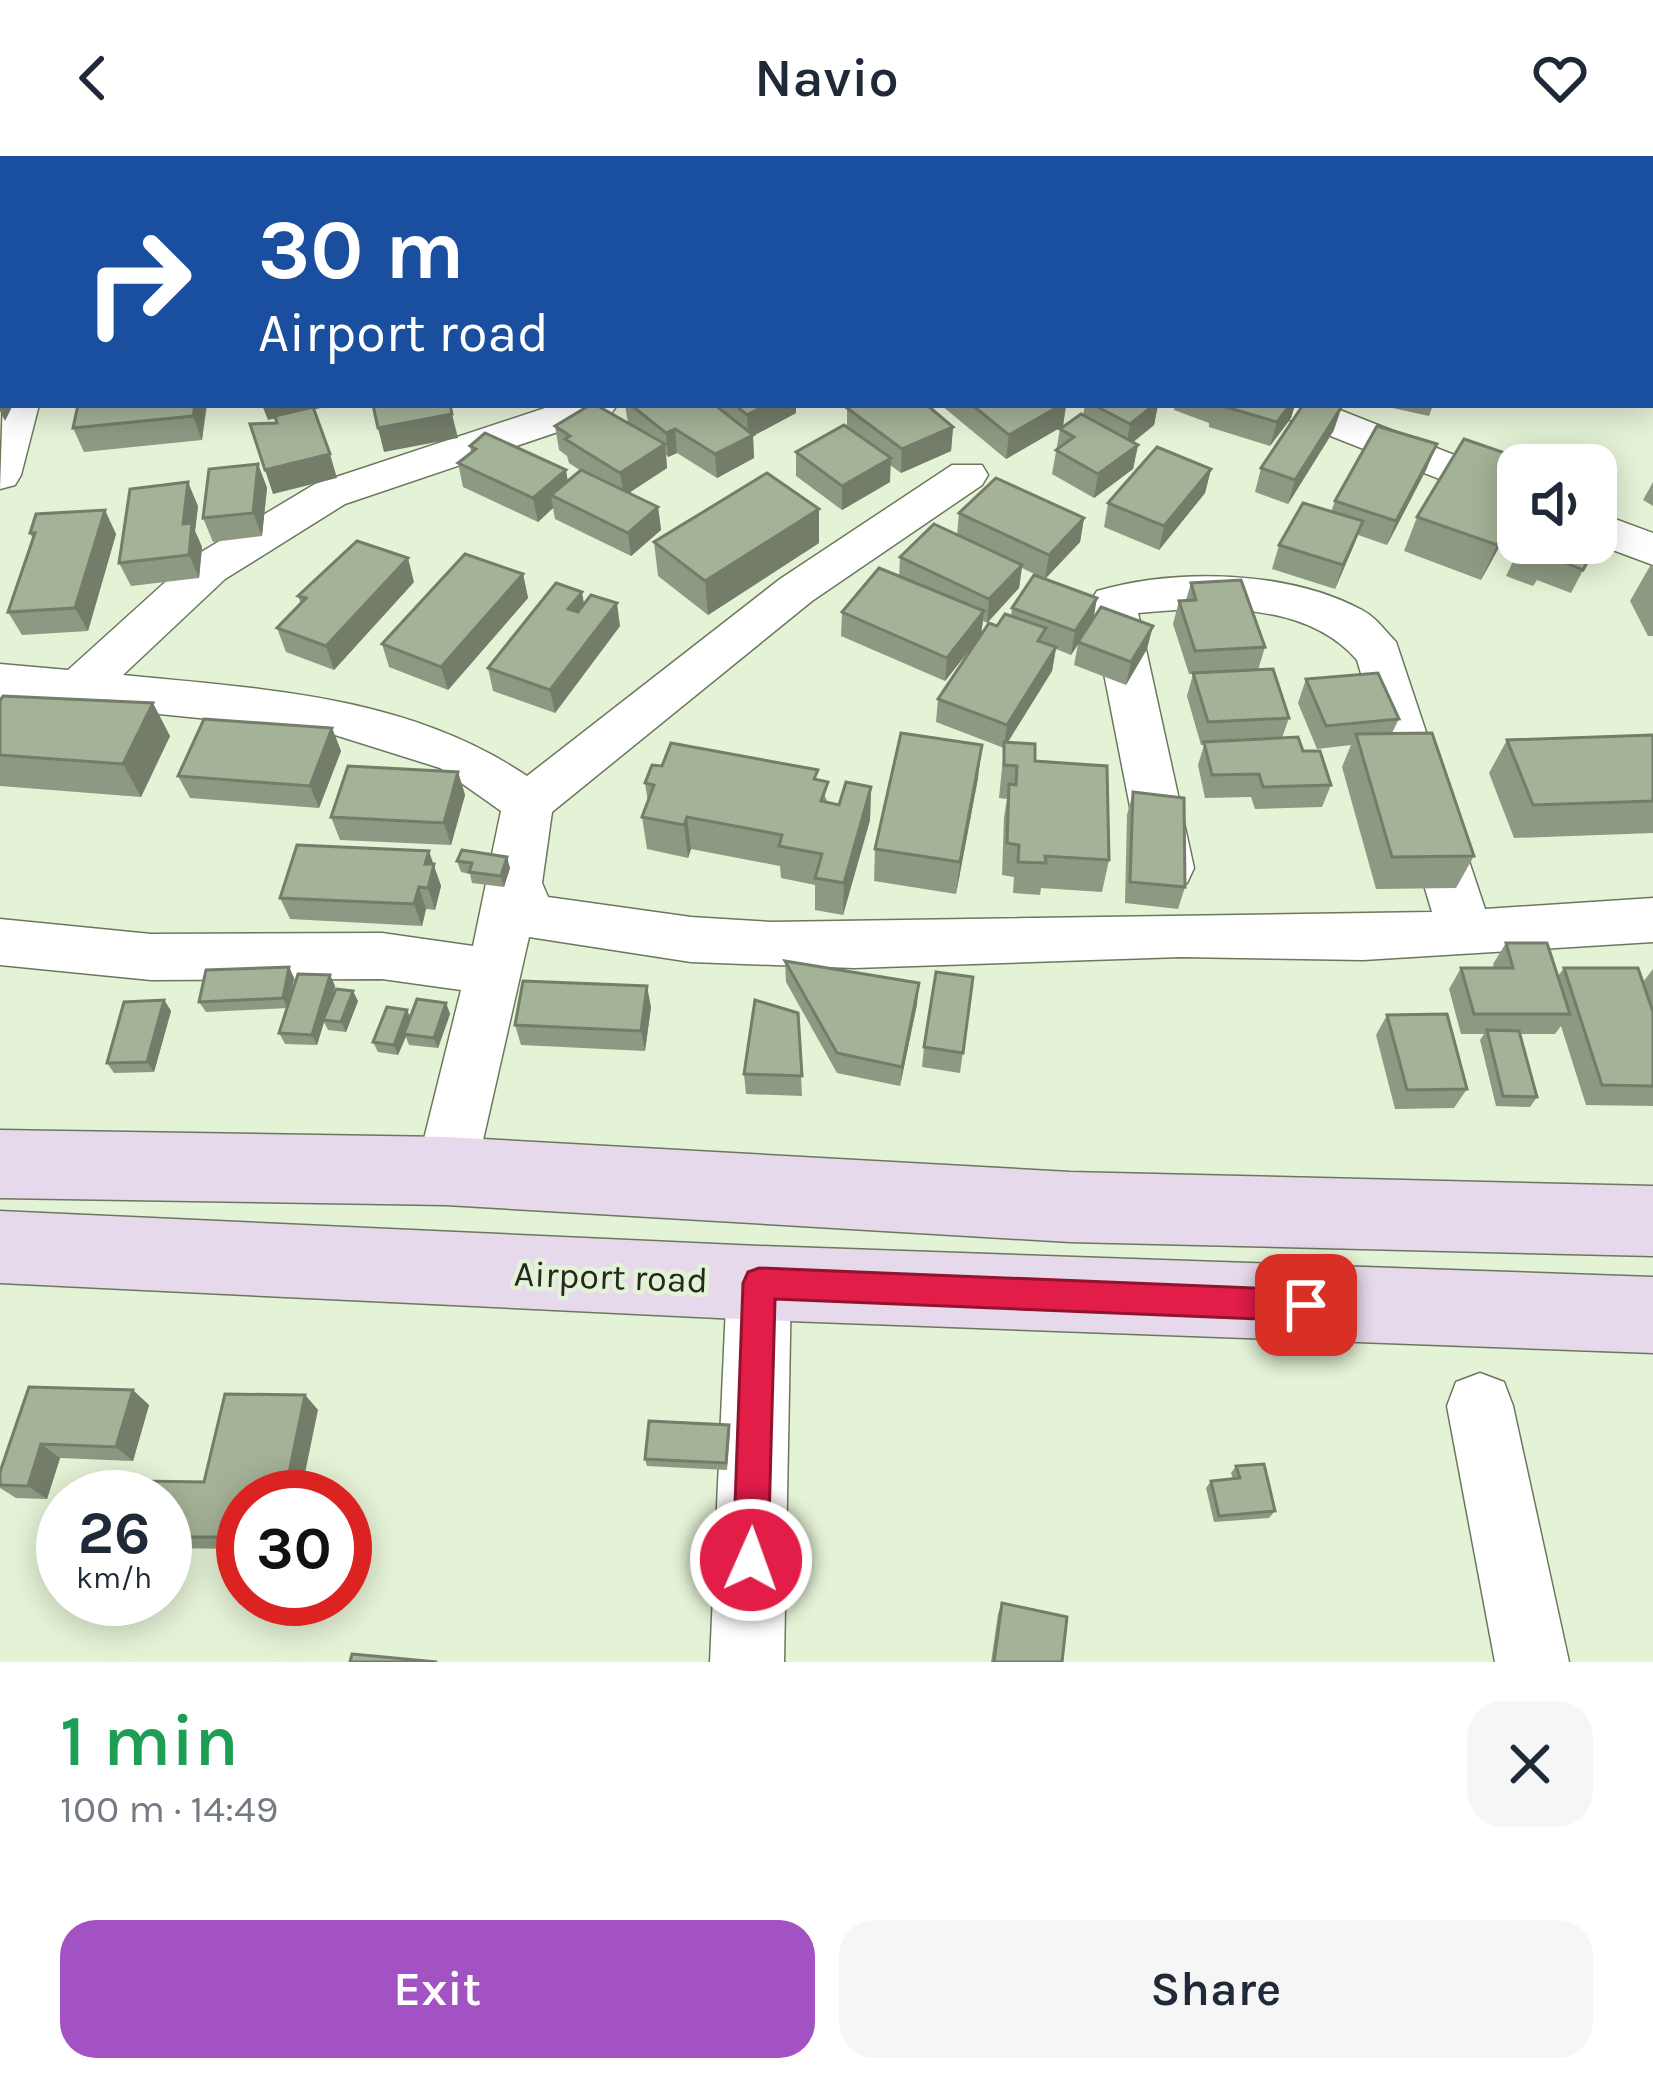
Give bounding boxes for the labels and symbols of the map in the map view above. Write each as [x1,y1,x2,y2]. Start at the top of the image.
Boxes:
street label: Airport road [513,1253,709,1301]
pin [1255,1254,1357,1356]
speed limit sign: 30 [216,1470,372,1626]
position arrow [688,1497,814,1623]

